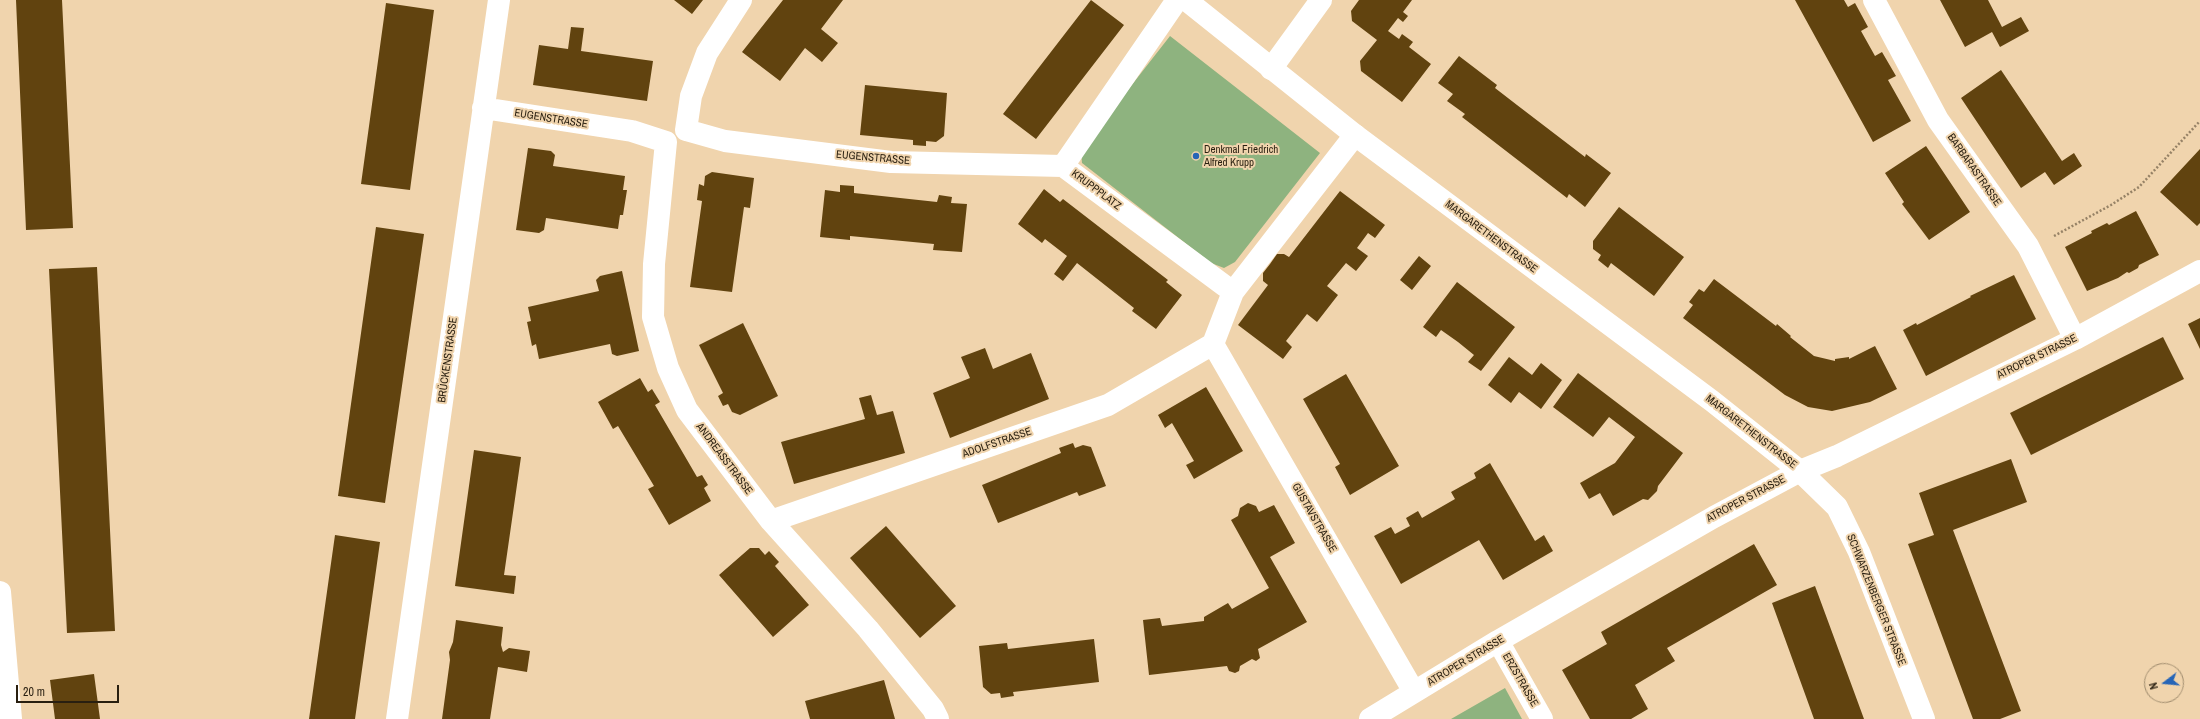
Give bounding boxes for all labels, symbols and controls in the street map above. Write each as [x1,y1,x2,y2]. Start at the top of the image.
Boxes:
street label: EUGENSTRASSE [513,107,589,131]
street label: BARBARASTRASSE [1944,131,2004,209]
place label: Denkmal Friedrich Alfred Krupp [1204,143,1278,169]
street label: EUGENSTRASSE [835,148,911,168]
marker: Denkmal Friedrich Alfred Krupp [1191,151,1201,161]
street label: KRUPPPLATZ [1069,167,1123,213]
street label: MARGARETHENSTRASSE [1442,198,1540,276]
street label: BRÜCKENSTRASSE [435,316,461,404]
street label: ATROPER STRASSE [1995,332,2079,382]
street label: MARGARETHENSTRASSE [1703,392,1799,472]
street label: ANDREASSTRASSE [693,421,755,497]
street label: ADOLFSTRASSE [961,425,1033,461]
street label: ATROPER STRASSE [1704,473,1788,525]
street label: GUSTAVSTRASSE [1289,481,1339,555]
street label: SCHWARZENBERGER STRASSE [1844,532,1908,668]
street label: ATROPER STRASSE [1425,633,1507,689]
street label: ERZSTRASSE [1499,651,1541,709]
north arrow [2144,663,2184,703]
scale bar [18,677,121,703]
text: N [2146,681,2161,691]
text: 20 m [23,684,45,700]

